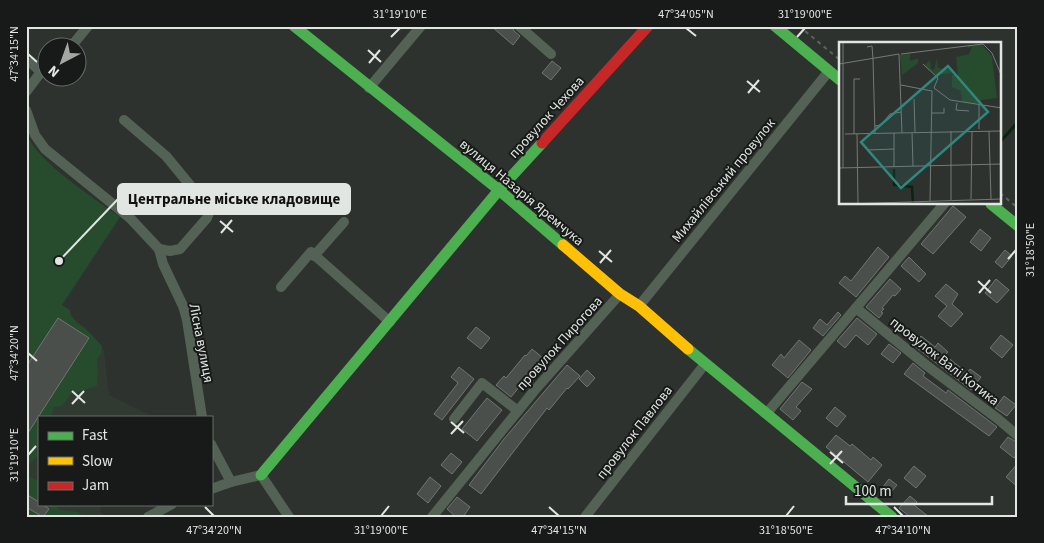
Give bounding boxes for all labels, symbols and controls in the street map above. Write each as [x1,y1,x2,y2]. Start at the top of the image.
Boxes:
text: 31°19'10"E [373,6,427,23]
text: 47°34'05"N [658,6,714,23]
text: 31°19'00"E [778,6,832,23]
text: 47°34'15"N [6,26,23,82]
north arrow [38,38,88,88]
inset map [839,42,1002,205]
text: N [44,60,64,82]
street label: провулок Чехова [504,72,589,163]
street label: Михайлівський провулок [667,114,780,247]
street label: вулиця Назарія Яремчука [455,135,588,251]
callout: Центральне міське кладовище [118,184,350,214]
text: Центральне міське кладовище [128,189,340,210]
text: 31°18'50"E [1022,223,1039,277]
street label: провулок Пирогова [512,292,608,395]
street label: Лісна вулиця [184,302,218,384]
street label: провулок Валі Котика [885,313,1003,411]
text: 47°34'20"N [6,325,23,381]
street label: провулок Павлова [592,382,678,484]
legend [38,416,212,506]
text: Fast [82,425,108,446]
text: 31°19'10"E [6,428,23,482]
text: Slow [82,451,113,472]
scale bar [846,473,993,505]
text: Jam [82,475,109,496]
text: 100 m [854,481,892,502]
text: 47°34'20"N [186,522,242,539]
text: 31°19'00"E [354,522,408,539]
text: 47°34'15"N [531,522,587,539]
text: 31°18'50"E [759,522,813,539]
text: 47°34'10"N [875,522,931,539]

